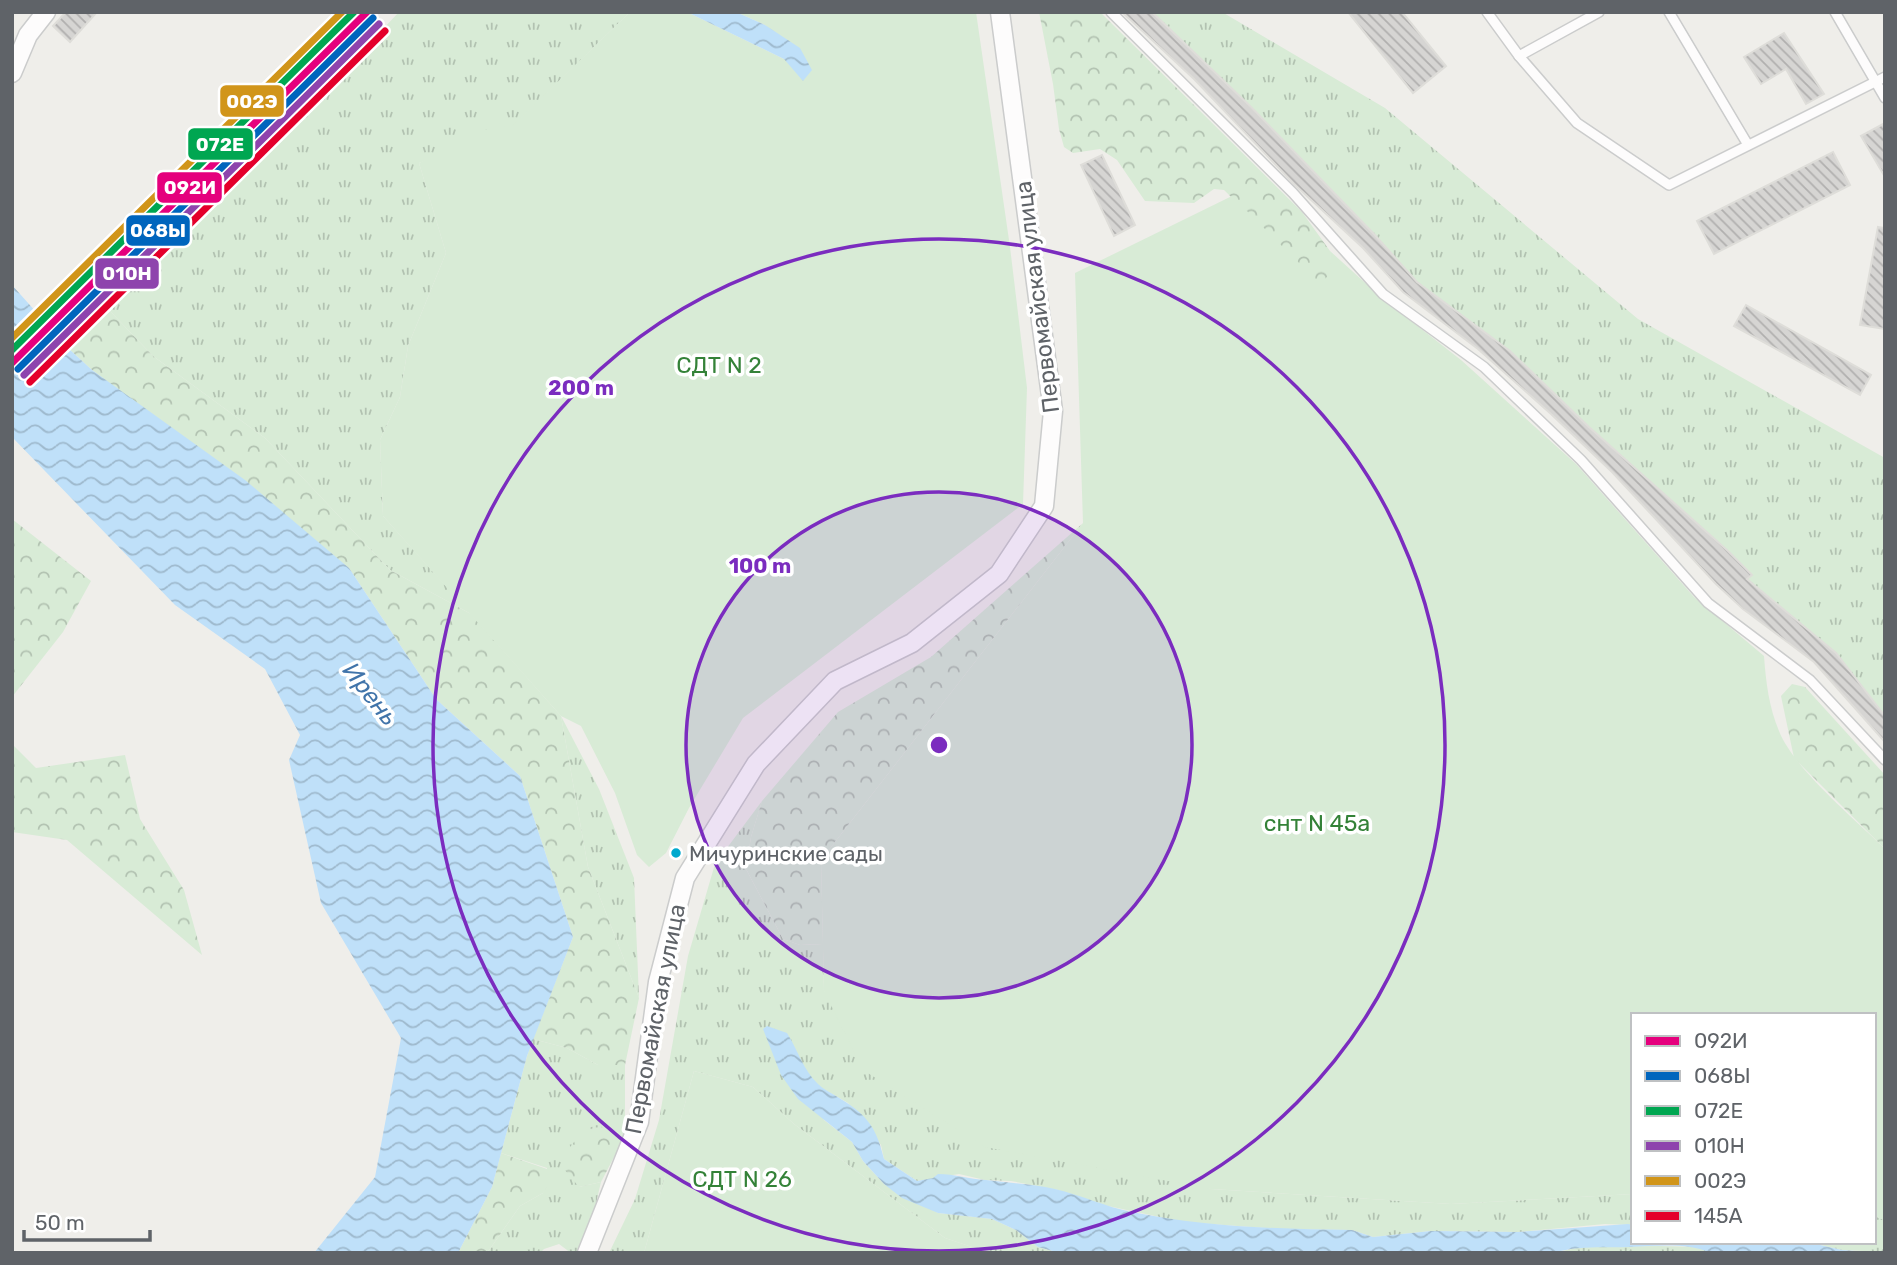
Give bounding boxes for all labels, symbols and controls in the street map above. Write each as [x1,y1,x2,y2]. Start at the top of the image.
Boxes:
line badge: 002Э [219,84,285,118]
text: 002Э [226,90,278,113]
line badge: 072Е [187,127,254,161]
text: 072Е [196,133,244,156]
line badge: 092И [156,171,223,204]
text: 092И [164,176,216,199]
street label: Первомайская улица [1009,179,1065,415]
line badge: 068Ы [125,214,191,247]
text: 068Ы [130,219,186,242]
line badge: 010Н [94,257,160,290]
text: 010Н [102,262,152,285]
park label: СДТ N 2 [676,351,762,379]
text: 200 m [548,375,614,400]
text: 100 m [729,553,791,578]
water label: Ирень [337,657,403,731]
centre of rings [927,733,951,757]
park label: снт N 45а [1264,809,1370,837]
place label: Мичуринские сады [689,841,883,866]
marker: Мичуринские сады [669,846,683,860]
street label: Первомайская улица [619,902,691,1136]
legend [1631,1013,1876,1244]
text: 092И [1694,1028,1748,1053]
text: 068Ы [1694,1063,1751,1088]
text: 072Е [1694,1098,1743,1123]
text: 010Н [1694,1133,1745,1158]
park label: СДТ N 26 [692,1165,792,1193]
text: 002Э [1694,1168,1746,1193]
scale bar [24,1198,150,1242]
text: 145А [1694,1203,1743,1228]
text: 50 m [35,1210,85,1235]

